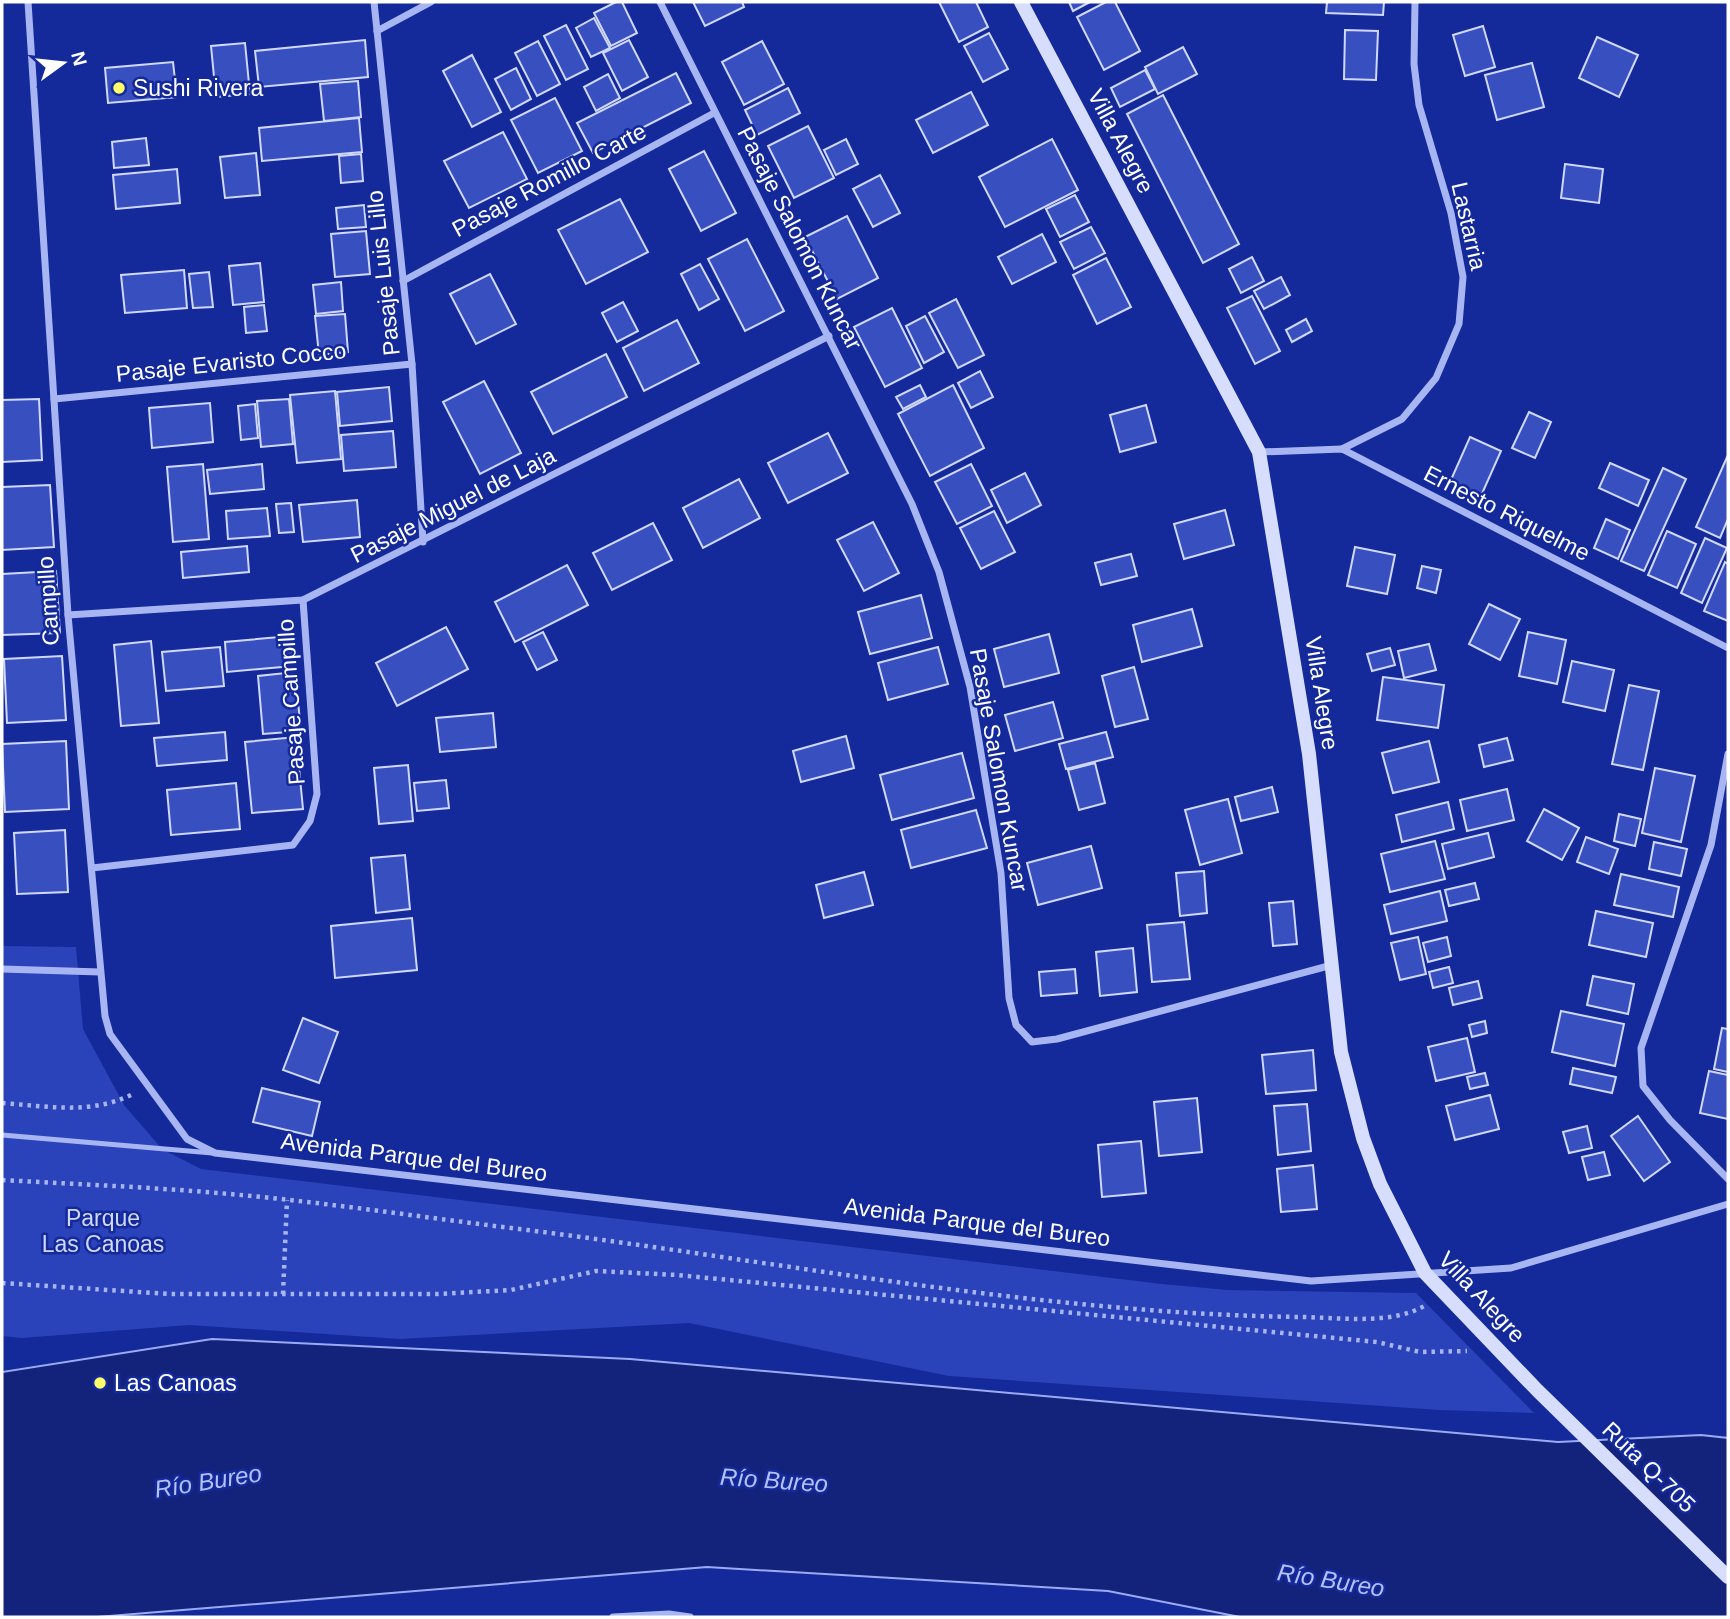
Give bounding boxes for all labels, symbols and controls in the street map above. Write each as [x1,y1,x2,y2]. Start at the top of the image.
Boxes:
north arrow [28,28,98,98]
text: N [67,49,91,68]
place label: Sushi Rivera [133,75,264,101]
marker: Sushi Rivera [111,80,127,96]
street label: Villa Alegre [1083,84,1159,198]
street label: Pasaje Romillo Carte [448,118,650,242]
street label: Pasaje Salomon Kuncar [732,122,868,354]
street label: Lastarria [1446,179,1492,273]
street label: Pasaje Luis Lillo [361,189,405,357]
street label: Pasaje Evaristo Cocco [115,337,347,387]
street label: Pasaje Miguel de Laja [346,442,560,568]
street label: Ernesto Riquelme [1420,460,1594,566]
street label: Campillo [32,555,64,647]
street label: Pasaje Campillo [272,618,310,786]
street label: Villa Alegre [1300,634,1344,752]
street label: Pasaje Salomon Kuncar [965,646,1033,894]
street label: Avenida Parque del Bureo [279,1128,549,1186]
street label: Avenida Parque del Bureo [842,1193,1112,1251]
park label: Parque Las Canoas [42,1205,164,1257]
street label: Villa Alegre [1433,1246,1531,1348]
place label: Las Canoas [114,1370,237,1396]
marker: Las Canoas [92,1375,108,1391]
street label: Ruta Q-705 [1597,1416,1701,1518]
water label: Río Bureo [153,1459,263,1503]
water label: Río Bureo [719,1463,829,1497]
water label: Río Bureo [1276,1558,1386,1602]

